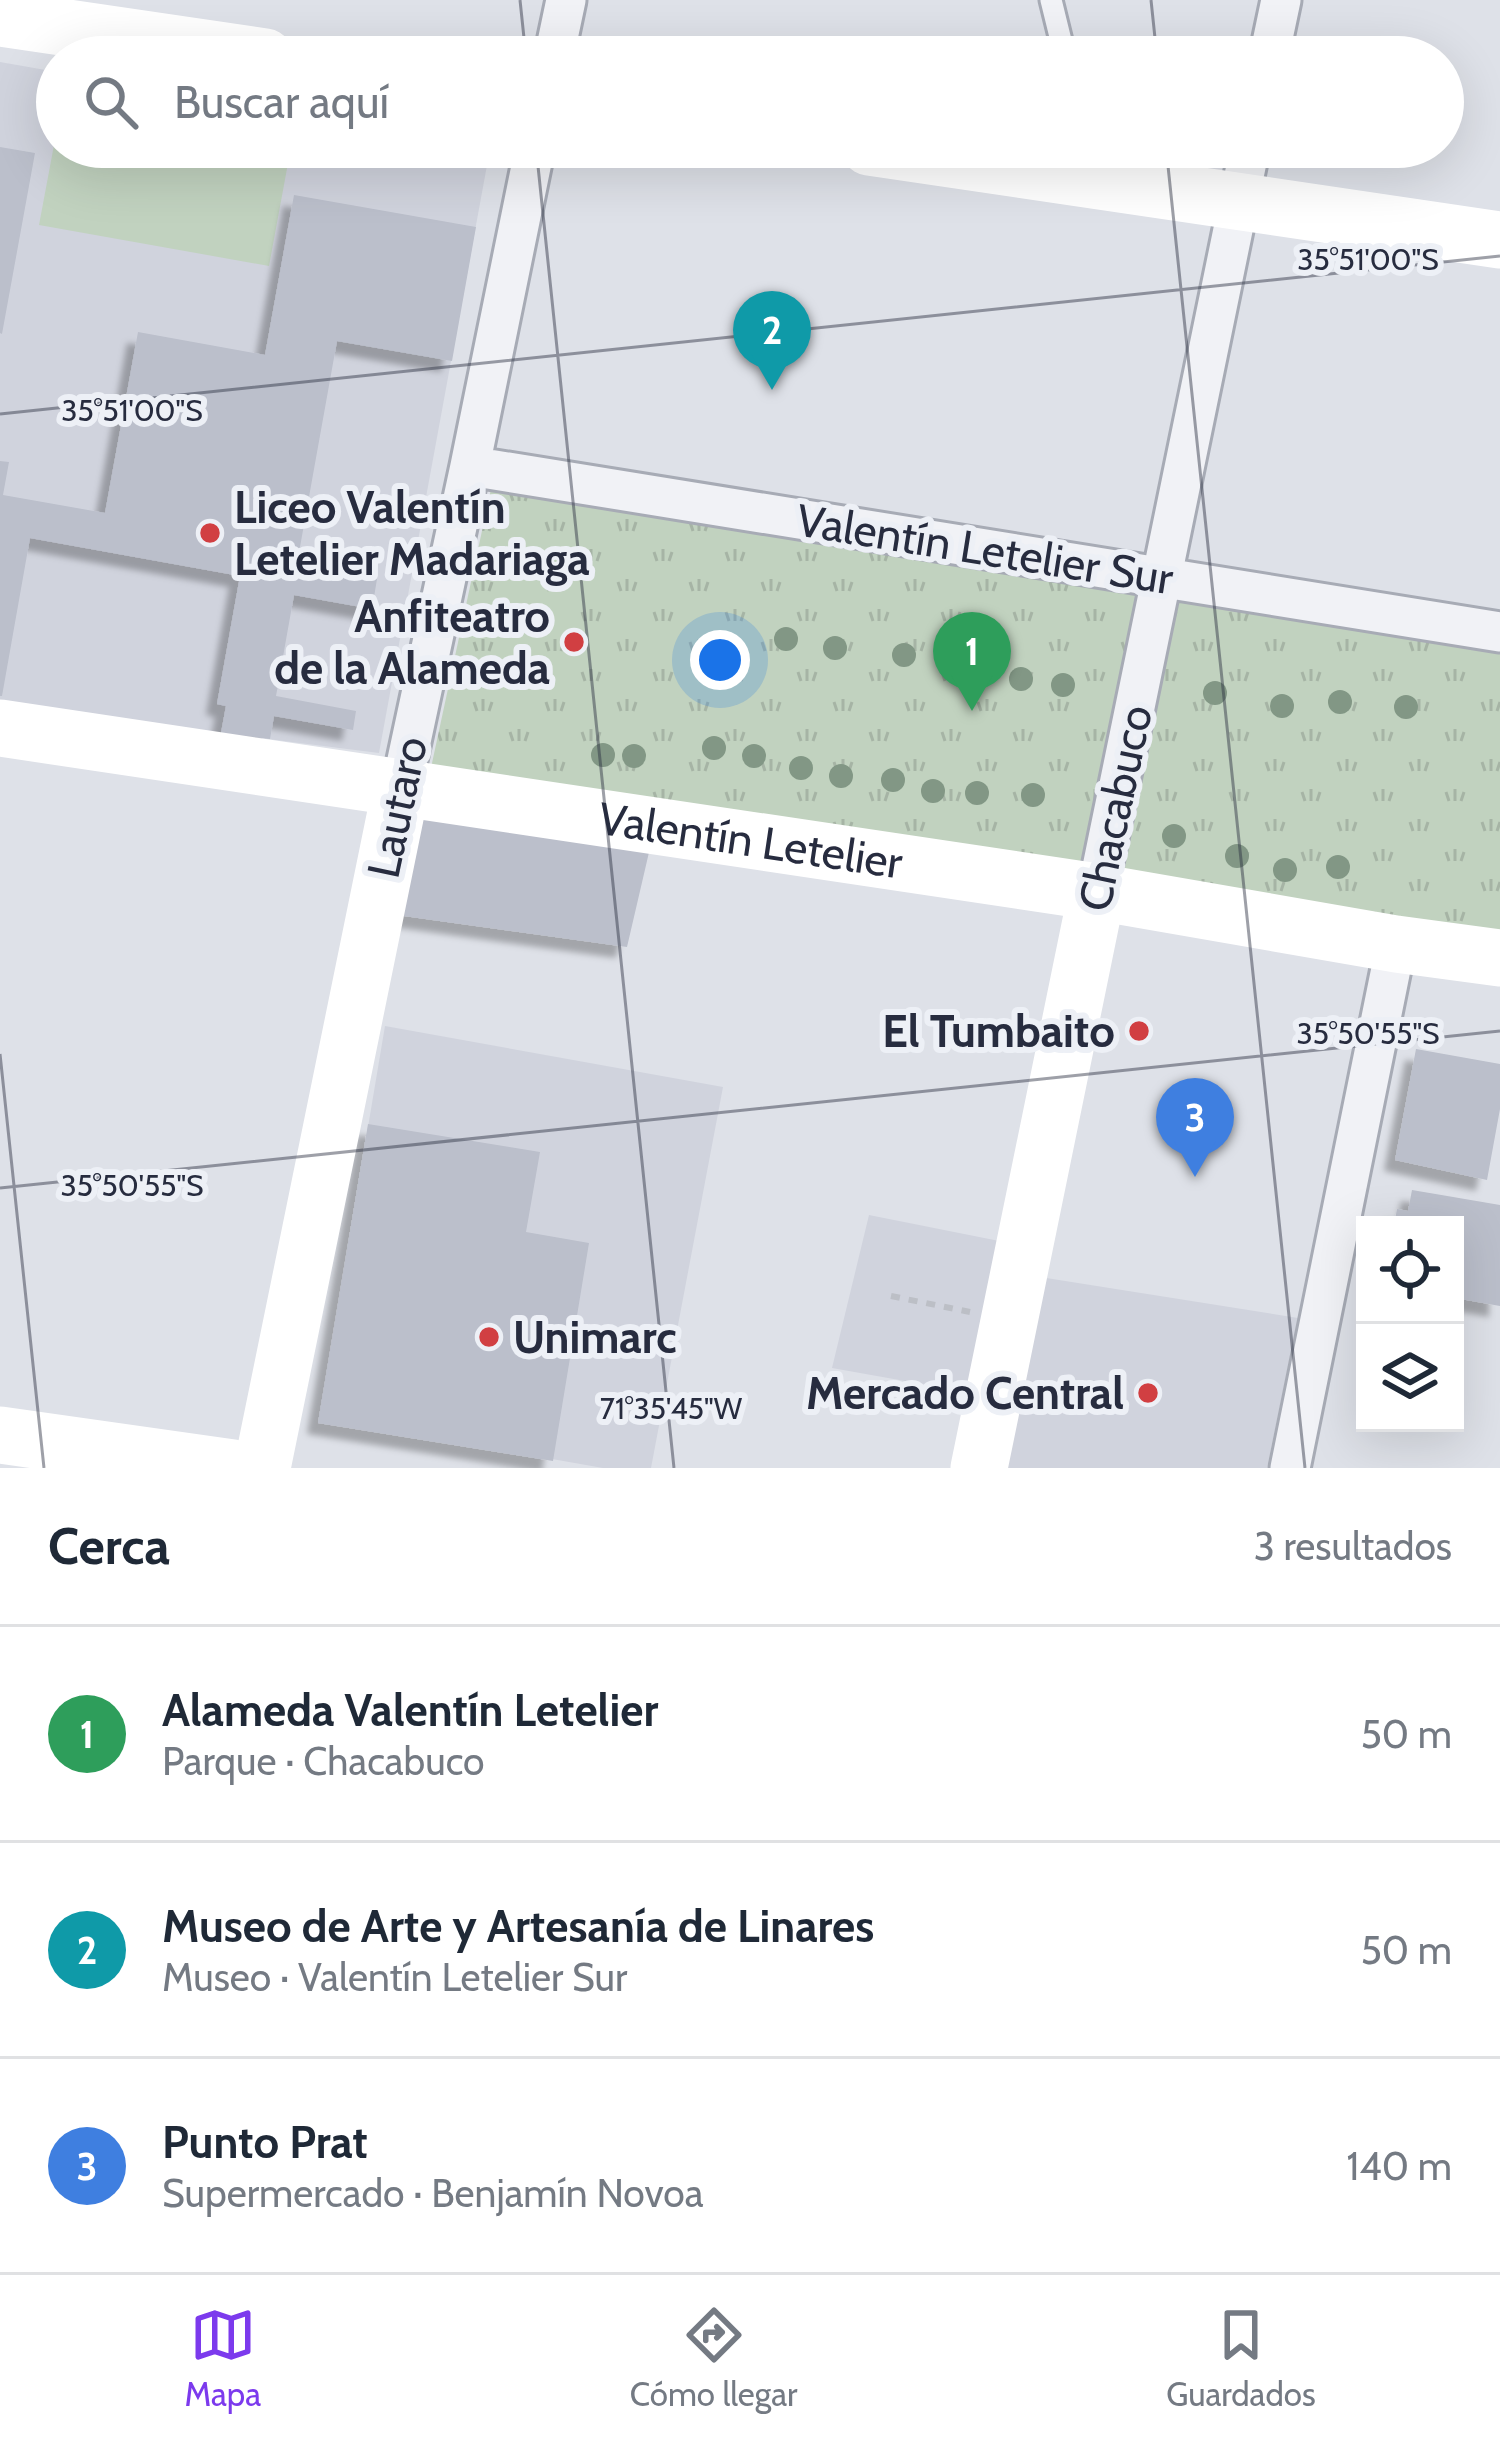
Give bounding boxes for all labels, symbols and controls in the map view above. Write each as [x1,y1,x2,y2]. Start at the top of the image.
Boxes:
search box [36,36,1464,168]
icon: search [78,69,144,135]
text: Buscar aquí [174,75,389,129]
text: 35°51'00"S [1297,241,1439,278]
pin: 2 [733,291,811,390]
text: 35°51'00"S [61,392,203,429]
place label: Liceo Valentín Letelier Madariaga [234,480,590,586]
street label: Valentín Letelier Sur [793,493,1178,606]
marker: Liceo Valentín Letelier Madariaga [197,520,223,546]
place label: Anfiteatro de la Alameda [274,589,550,695]
pin: 1 [933,612,1011,711]
marker: Anfiteatro de la Alameda [561,629,587,655]
your location [690,630,750,690]
street label: Chacabuco [1067,700,1163,916]
street label: Lautaro [356,732,438,882]
street label: Valentín Letelier [595,791,907,890]
place label: El Tumbaito [882,1004,1115,1058]
text: 35°50'55"S [1296,1015,1440,1052]
marker: El Tumbaito [1126,1018,1152,1044]
pin: 3 [1156,1078,1234,1177]
text: 35°50'55"S [60,1167,204,1204]
map controls [1356,1216,1464,1432]
button: locate [1356,1216,1464,1324]
place label: Unimarc [513,1310,677,1364]
marker: Unimarc [476,1324,502,1350]
button: layers [1356,1324,1464,1432]
place label: Mercado Central [806,1366,1124,1420]
marker: Mercado Central [1135,1380,1161,1406]
text: 71°35'45"W [600,1390,743,1427]
text: Cerca [48,1515,170,1577]
text: 3 resultados [1254,1522,1452,1570]
text: Alameda Valentín Letelier [162,1683,658,1737]
text: 1 [80,1710,94,1758]
text: 50 m [1361,1710,1452,1758]
text: Parque · Chacabuco [162,1737,485,1785]
text: Museo de Arte y Artesanía de Linares [162,1899,874,1953]
text: 2 [77,1926,97,1974]
text: 50 m [1361,1926,1452,1974]
text: Museo · Valentín Letelier Sur [162,1953,627,2001]
text: Punto Prat [162,2115,368,2169]
text: 3 [76,2142,98,2190]
text: 140 m [1347,2142,1452,2190]
text: Supermercado · Benjamín Novoa [162,2169,703,2217]
tab: Mapa [184,2302,261,2414]
tab: Cómo llegar [630,2302,797,2414]
tab: Guardados [1166,2302,1316,2414]

